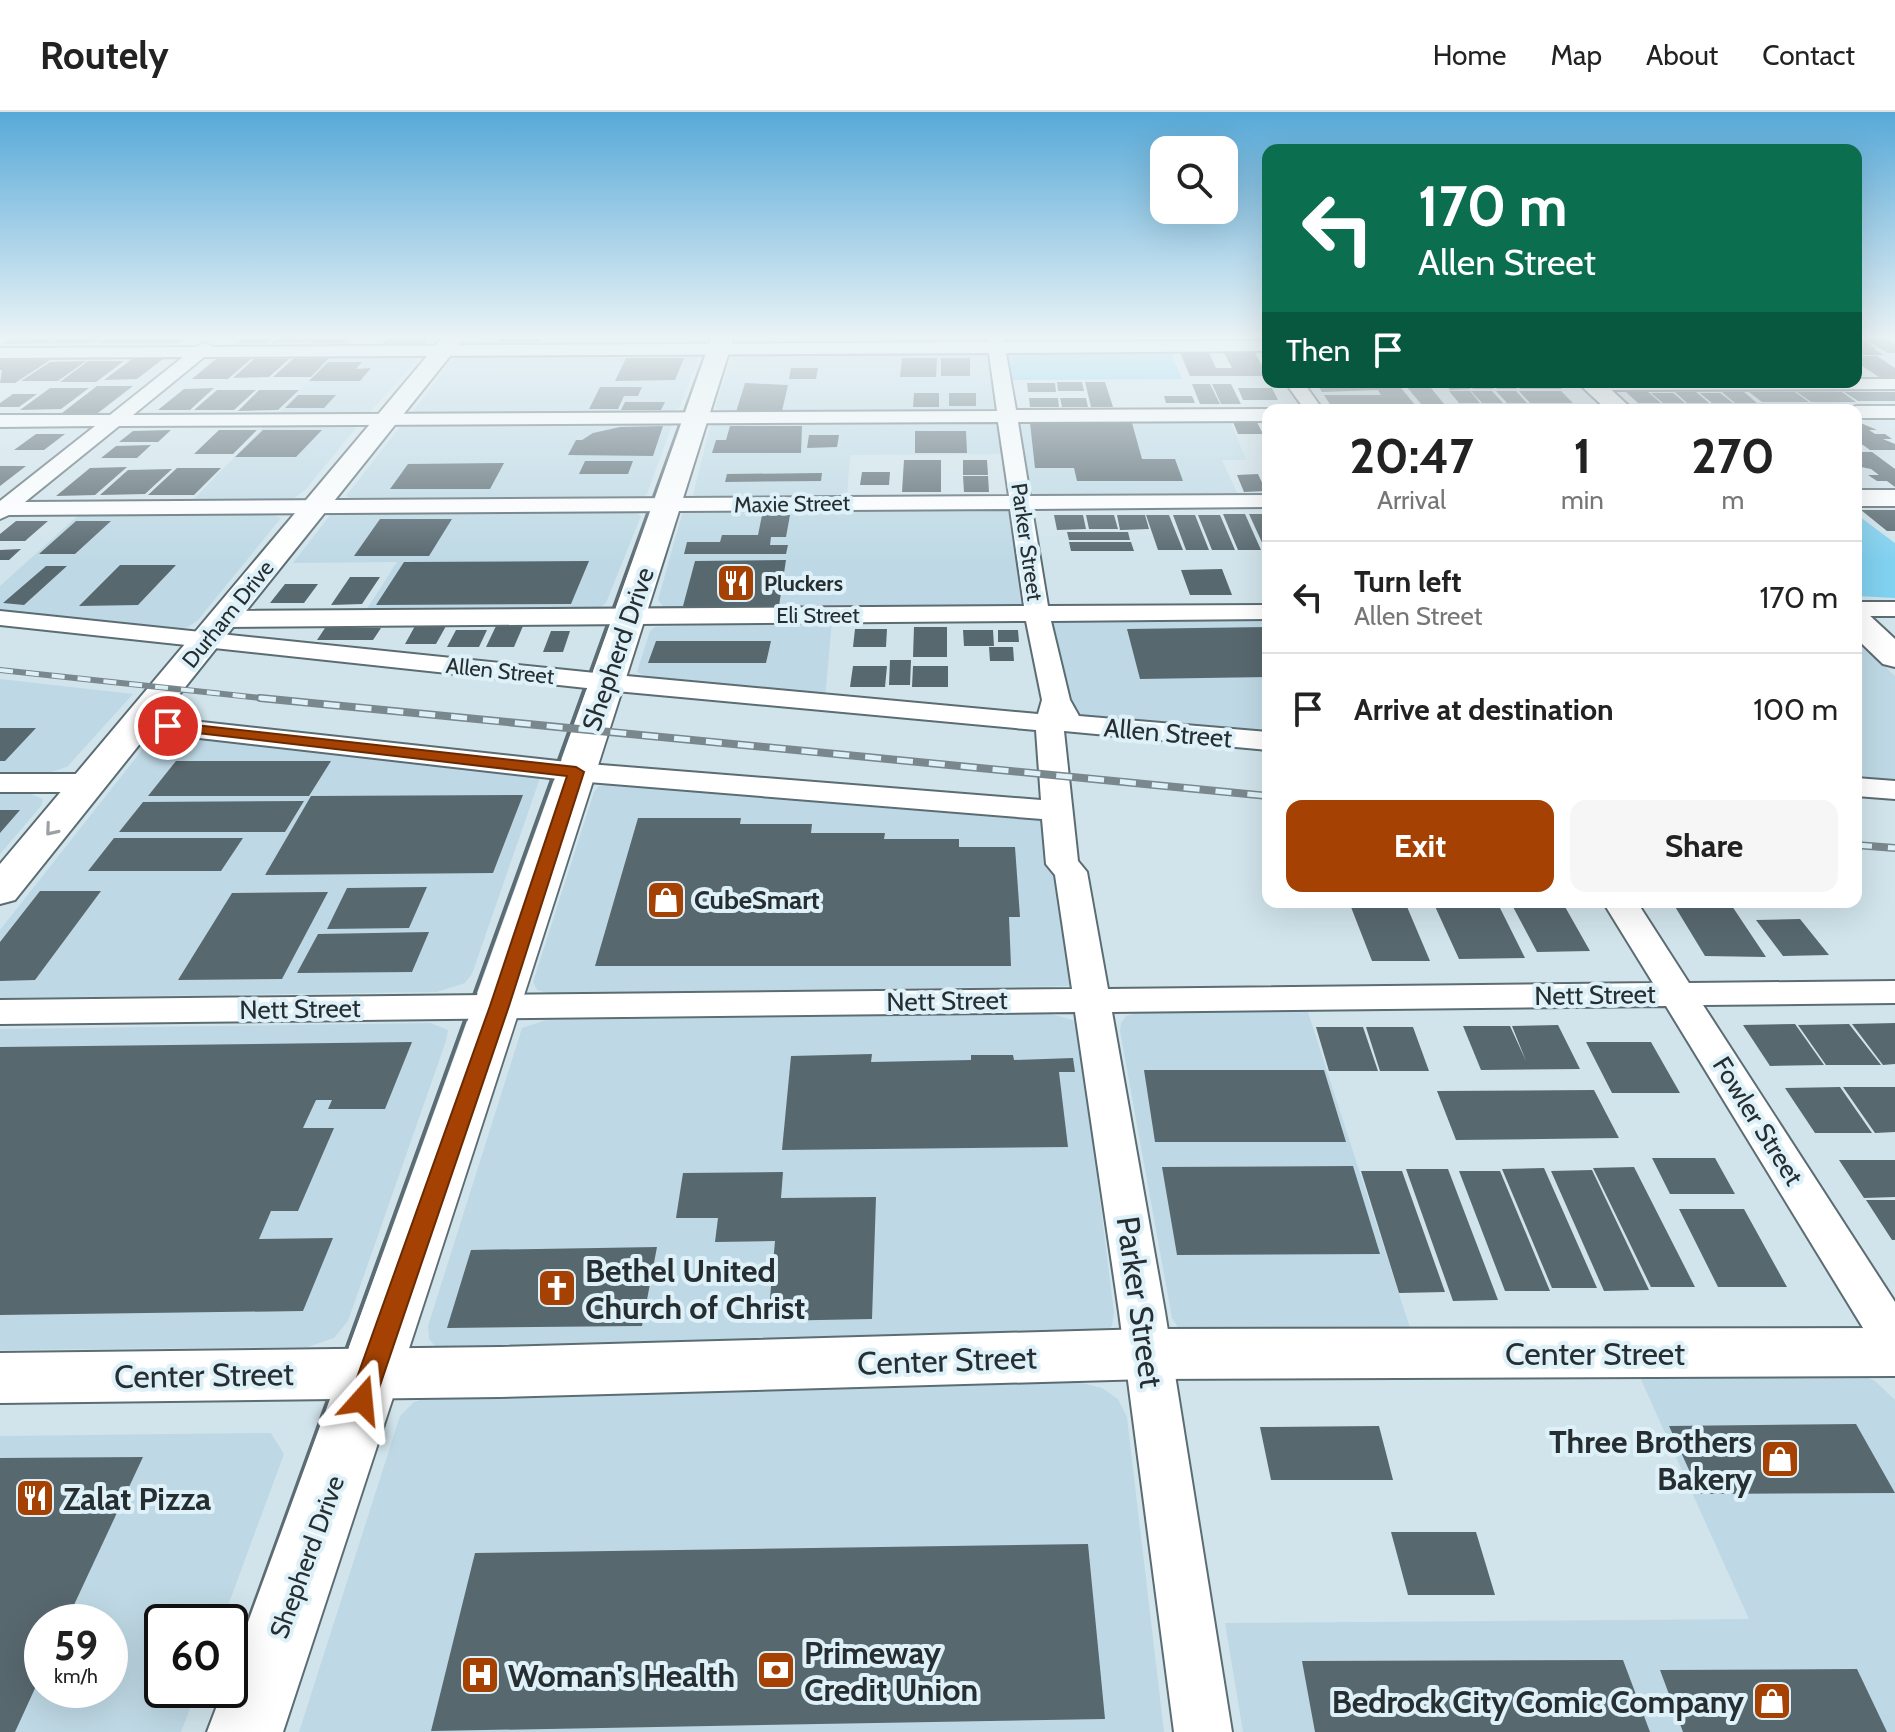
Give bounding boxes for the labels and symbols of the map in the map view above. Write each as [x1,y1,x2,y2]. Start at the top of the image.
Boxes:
street label: Parker Street [1005,481,1049,603]
street label: Maxie Street [734,489,851,519]
street label: Durham Drive [176,555,280,673]
restaurant icon: Pluckers [715,562,757,604]
street label: Shepherd Drive [575,563,661,735]
place label: Pluckers [764,570,843,597]
street label: Eli Street [776,602,860,629]
street label: Allen Street [445,652,556,690]
pin [134,692,202,760]
street label: Allen Street [1103,711,1234,755]
one-way arrow [46,820,61,835]
shop icon: CubeSmart [645,879,687,921]
place label: CubeSmart [694,884,820,916]
street label: Nett Street [1534,978,1656,1012]
street label: Nett Street [886,984,1008,1018]
street label: Nett Street [239,992,361,1026]
street label: Fowler Street [1706,1051,1810,1191]
street label: Parker Street [1109,1214,1171,1391]
place label: Bethel United Church of Christ [585,1251,805,1327]
church icon: Bethel United Church of Christ [536,1267,578,1309]
street label: Center Street [1505,1334,1685,1373]
street label: Center Street [856,1337,1038,1383]
street label: Center Street [114,1354,294,1396]
position arrow [320,1358,404,1442]
place label: Three Brothers Bakery [1549,1422,1753,1498]
shop icon: Three Brothers Bakery [1759,1438,1801,1480]
street label: Shepherd Drive [263,1471,351,1643]
restaurant icon: Zalat Pizza [14,1477,56,1519]
place label: Zalat Pizza [63,1479,211,1518]
speed limit sign: 60 [144,1604,248,1708]
place label: Primeway Credit Union [804,1633,978,1709]
bank icon: Primeway Credit Union [755,1649,797,1691]
hospital icon: Woman's Health [459,1654,501,1696]
place label: Woman's Health [508,1656,735,1695]
shop icon: Bedrock City Comic Company [1751,1680,1793,1722]
place label: Bedrock City Comic Company [1332,1682,1745,1721]

